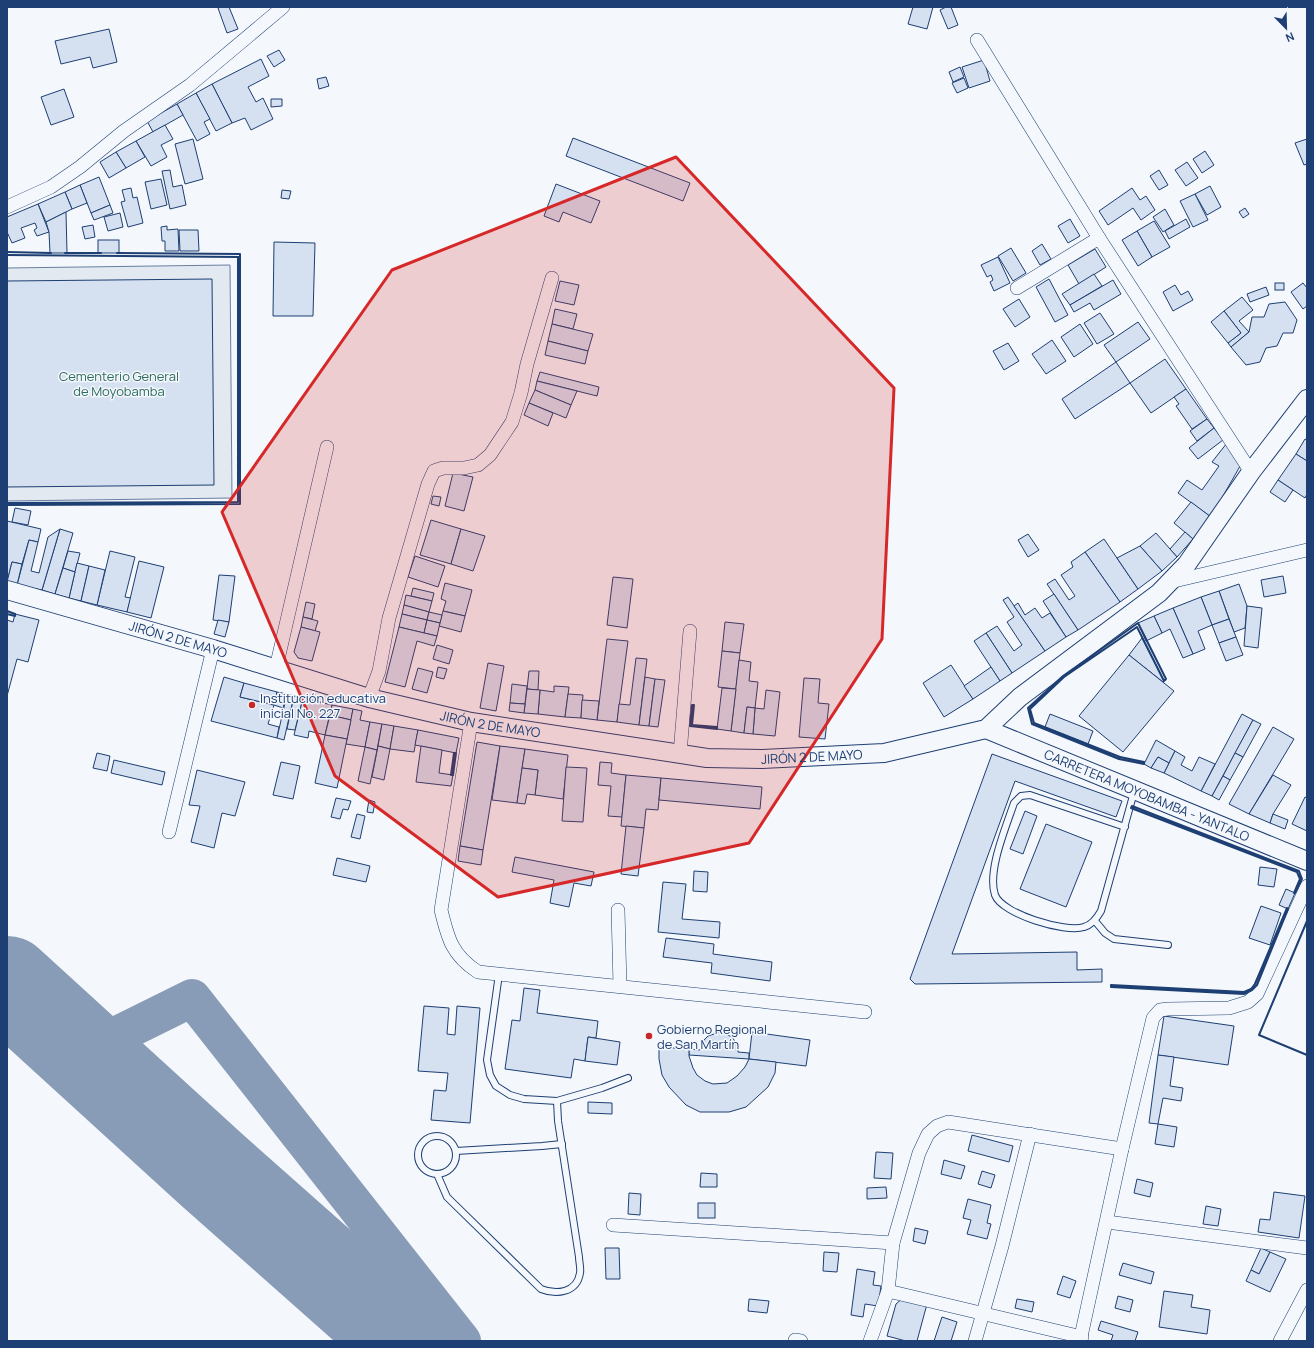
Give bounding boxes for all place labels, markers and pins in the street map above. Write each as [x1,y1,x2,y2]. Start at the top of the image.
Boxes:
place label: Institución educativa inicial No. 227 [260,689,386,722]
marker: Institución educativa inicial No. 227 [247,700,257,710]
place label: Gobierno Regional de San Martín [657,1020,767,1053]
marker: Gobierno Regional de San Martín [644,1031,654,1041]

